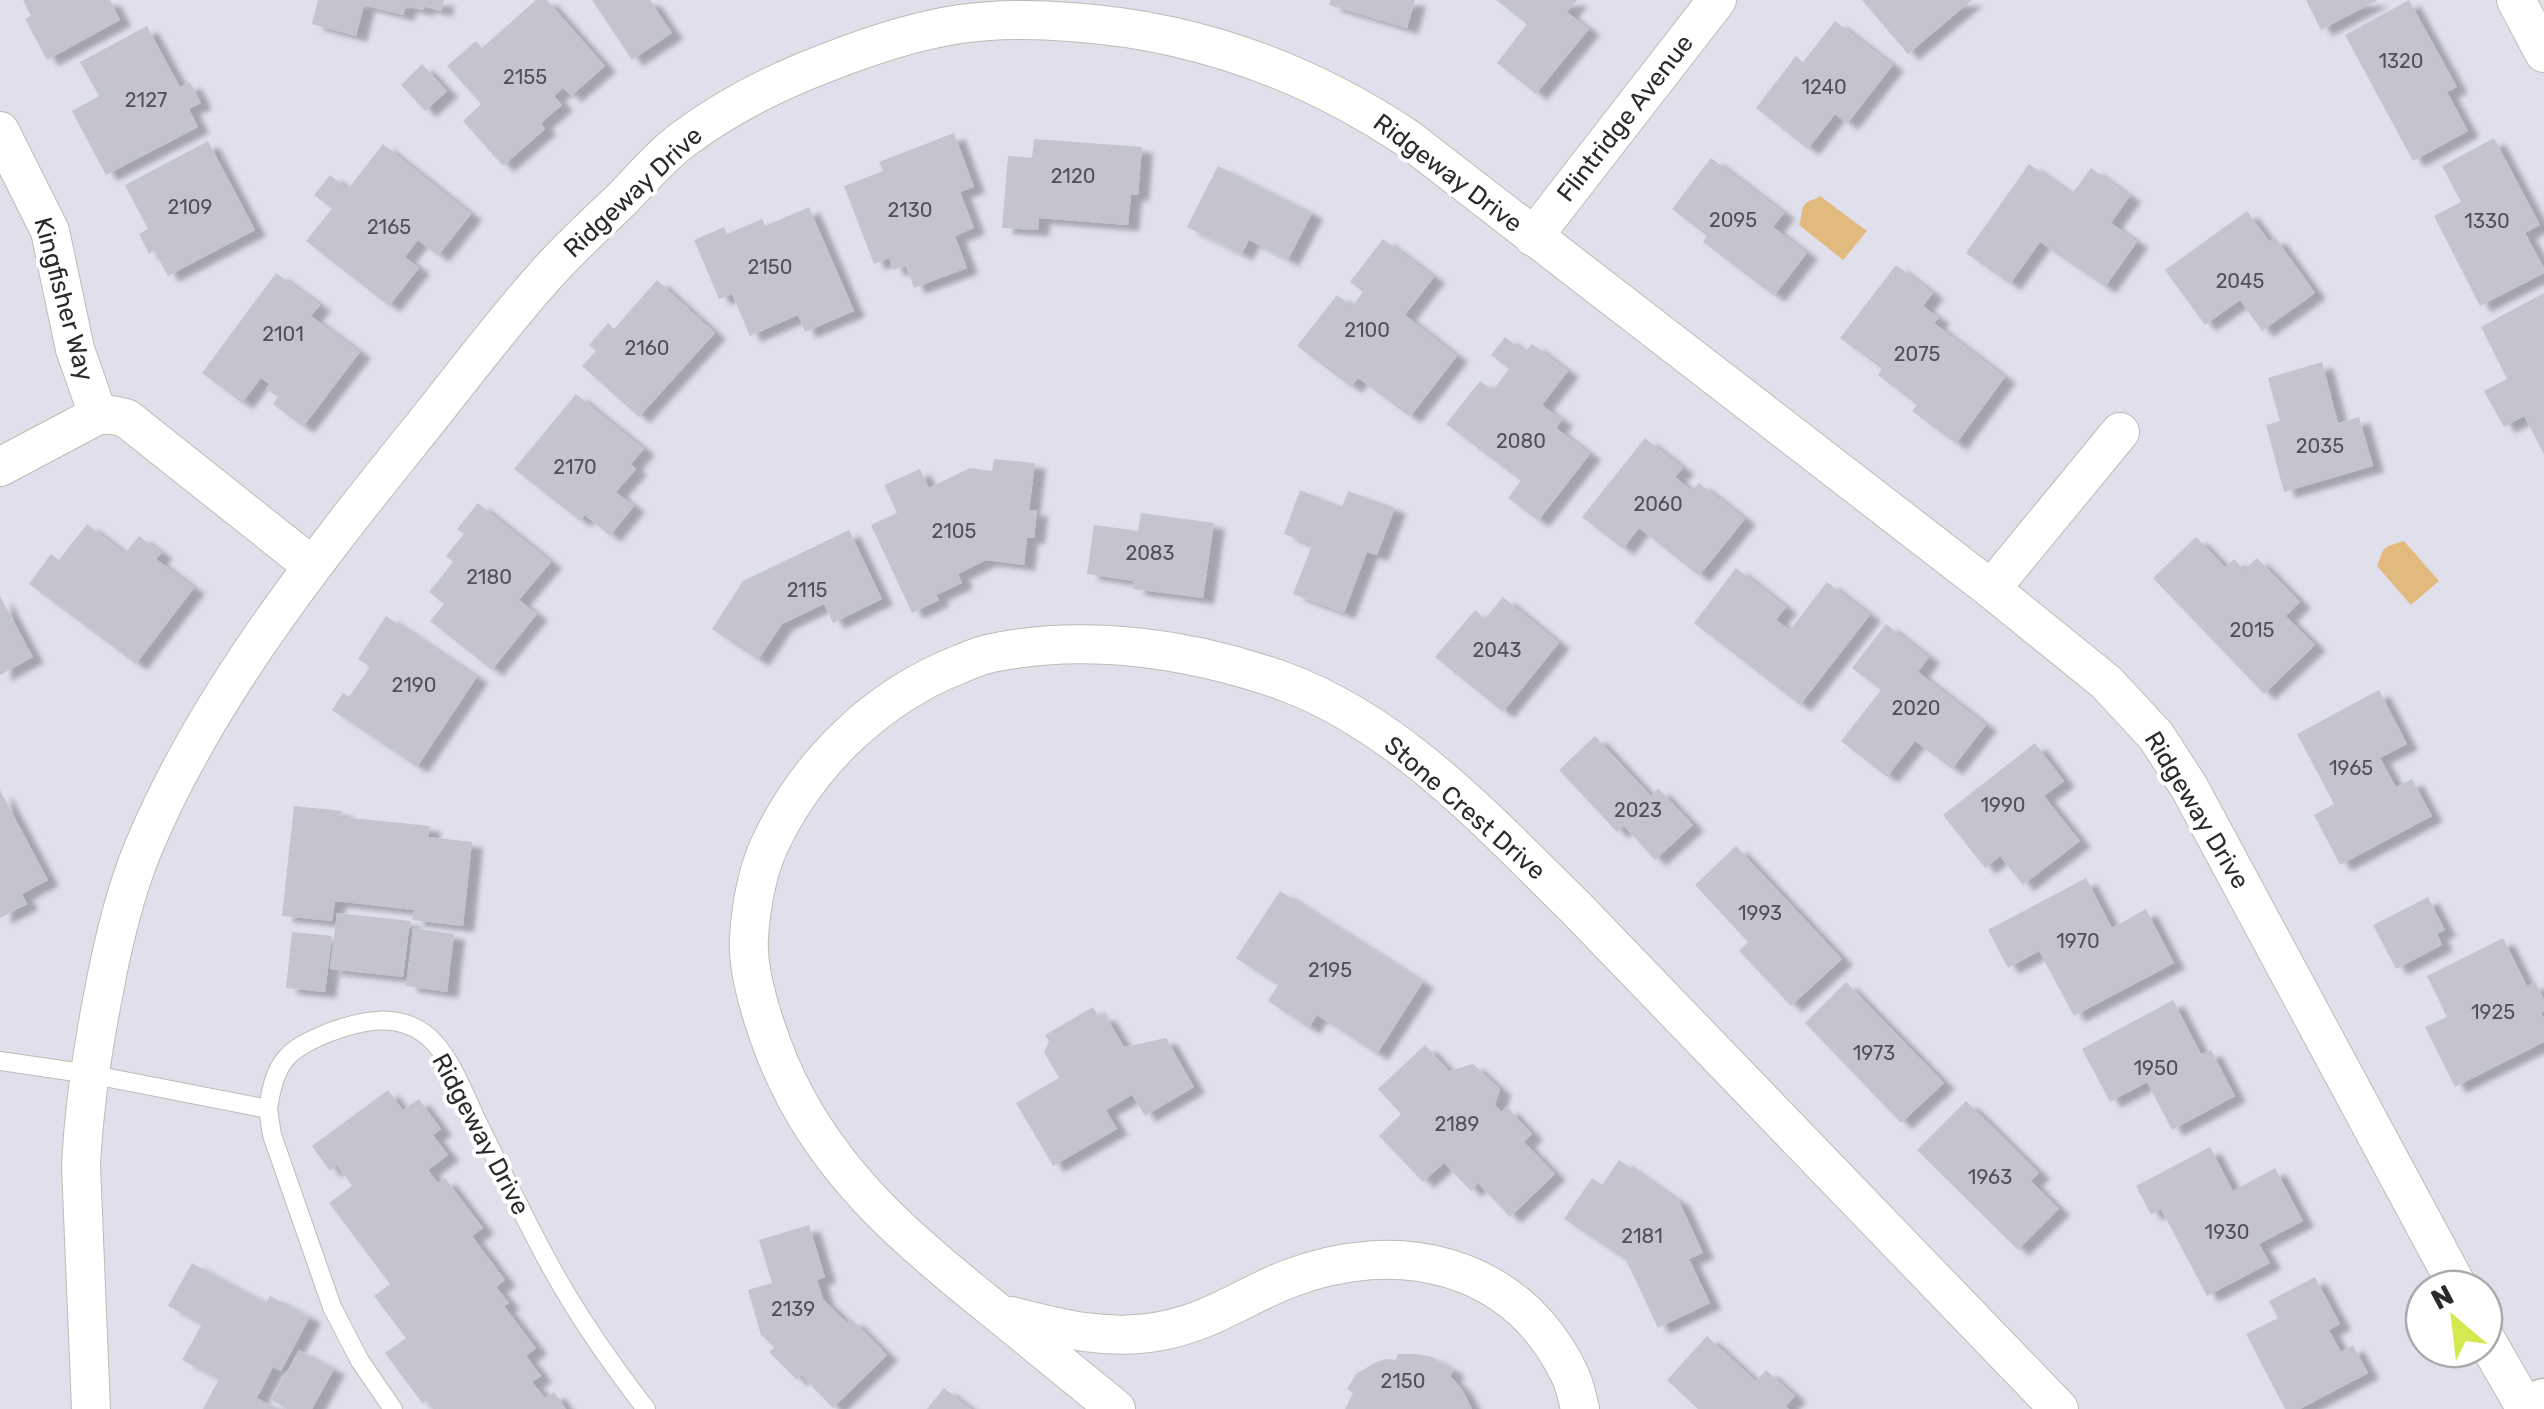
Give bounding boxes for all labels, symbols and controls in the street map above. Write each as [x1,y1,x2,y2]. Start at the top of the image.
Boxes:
street label: Flintridge Avenue [1551,29,1699,207]
house number: 1320 [2378,49,2424,73]
house number: 2155 [503,65,547,89]
house number: 1240 [1801,75,1847,99]
house number: 2127 [125,88,167,112]
street label: Ridgeway Drive [1368,108,1528,238]
street label: Ridgeway Drive [558,121,708,263]
house number: 2120 [1051,164,1095,188]
house number: 2109 [168,195,212,219]
house number: 2130 [887,198,933,222]
house number: 2095 [1709,208,1757,232]
house number: 1330 [2464,209,2510,233]
street label: Kingfisher Way [28,214,100,384]
house number: 2165 [367,215,411,239]
house number: 2150 [748,255,792,279]
house number: 2045 [2216,269,2264,293]
house number: 2100 [1344,318,1390,342]
house number: 2101 [262,322,304,346]
house number: 2160 [624,336,670,360]
house number: 2075 [1894,342,1940,366]
house number: 2080 [1496,429,1546,453]
house number: 2035 [2296,434,2344,458]
house number: 2170 [553,455,597,479]
house number: 2060 [1633,492,1683,516]
house number: 2105 [932,519,976,543]
house number: 2083 [1125,541,1175,565]
house number: 2180 [466,565,512,589]
house number: 2115 [787,578,827,602]
house number: 2015 [2230,618,2274,642]
house number: 2043 [1473,638,1521,662]
house number: 2190 [392,673,436,697]
house number: 2020 [1892,696,1940,720]
street label: Ridgeway Drive [2139,726,2255,894]
street label: Stone Crest Drive [1379,730,1551,886]
house number: 1965 [2329,756,2373,780]
house number: 1990 [1981,793,2025,817]
house number: 2023 [1614,798,1662,822]
house number: 1993 [1738,901,1782,925]
house number: 1970 [2056,929,2100,953]
house number: 2195 [1308,958,1352,982]
house number: 1925 [2471,1000,2515,1024]
house number: 1973 [1853,1041,1895,1065]
street label: Ridgeway Drive [426,1048,536,1220]
house number: 1950 [2134,1056,2179,1080]
house number: 2189 [1435,1112,1479,1136]
house number: 1963 [1968,1165,2012,1189]
house number: 1930 [2205,1220,2249,1244]
house number: 2181 [1621,1224,1663,1248]
north arrow [2404,1269,2504,1369]
text: N [2426,1278,2459,1317]
house number: 2139 [771,1297,815,1321]
house number: 2150 [1381,1369,1425,1393]

